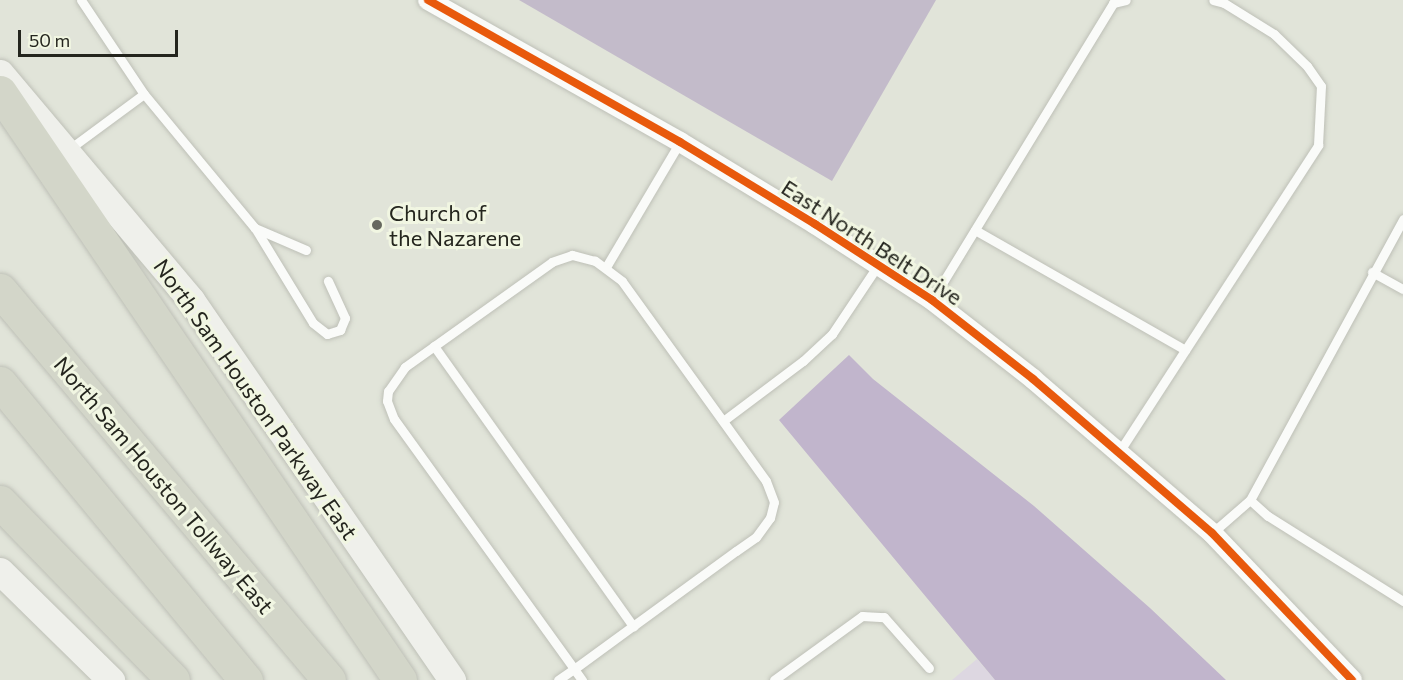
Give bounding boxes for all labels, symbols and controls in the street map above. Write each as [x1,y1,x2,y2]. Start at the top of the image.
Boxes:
scale bar [21,18,182,56]
text: 50 m [29,29,70,51]
street label: East North Belt Drive [777,174,967,310]
place label: Church of the Nazarene [389,199,521,250]
marker: Church of the Nazarene [370,218,384,232]
street label: North Sam Houston Parkway East [149,254,363,544]
street label: North Sam Houston Tollway East [49,351,279,619]

